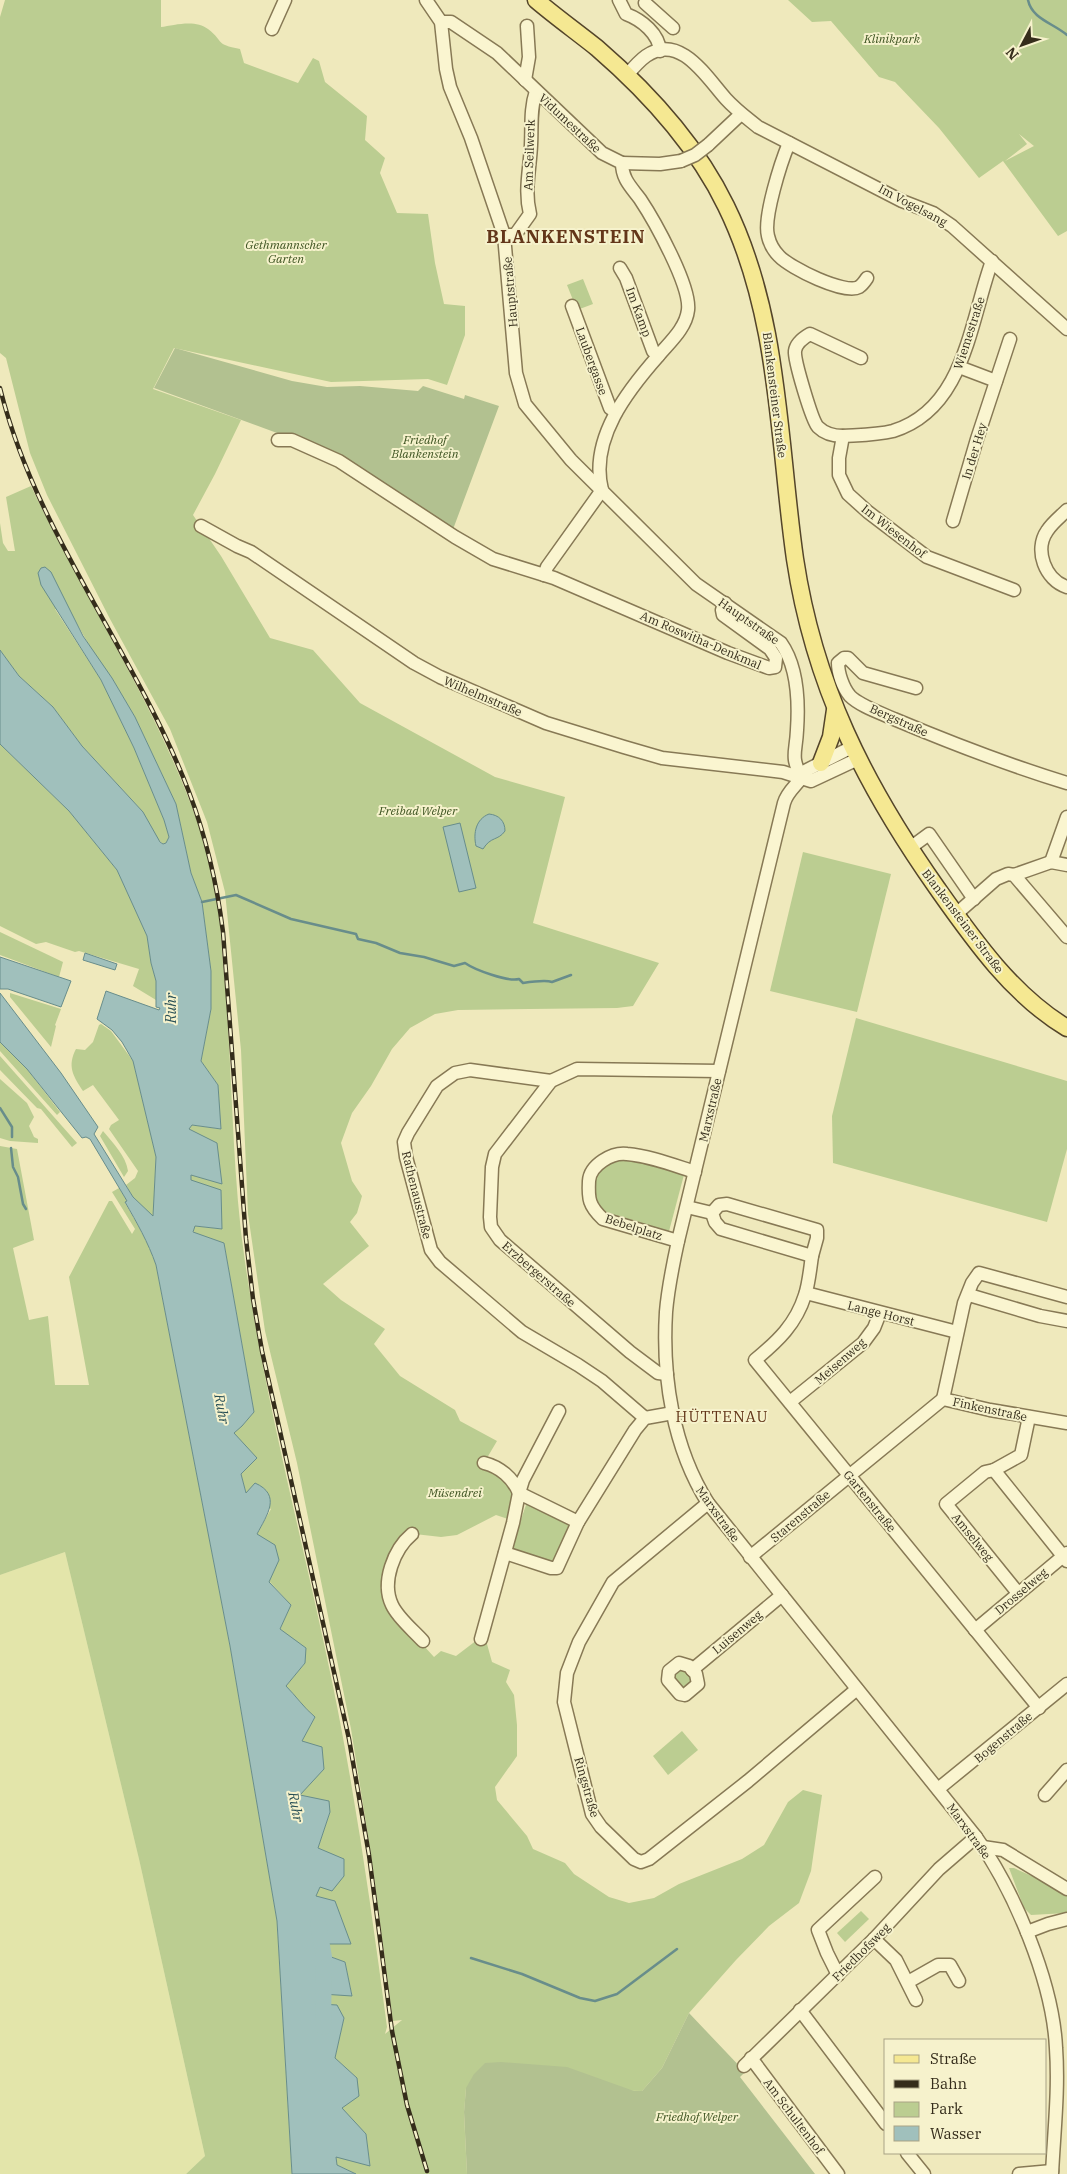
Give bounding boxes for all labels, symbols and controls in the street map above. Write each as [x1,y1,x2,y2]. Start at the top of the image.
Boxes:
north arrow [997,20,1047,70]
park label: Klinikpark [863,31,921,46]
text: N [1002,43,1023,64]
street label: Vidumestraße [536,90,604,156]
street label: Am Seilwerk [520,119,538,191]
street label: Im Vogelsang [876,181,950,230]
district label: BLANKENSTEIN [486,225,646,248]
park label: Gethmannscher Garten [245,237,327,266]
street label: Hauptstraße [499,256,521,328]
street label: Im Kamp [623,285,655,339]
street label: Wiemestraße [950,295,988,371]
street label: Laubergasse [573,325,611,397]
street label: Blankensteiner Straße [760,331,790,459]
street label: In der Hey [958,420,990,481]
park label: Friedhof Blankenstein [391,432,459,461]
street label: Im Wiesenhof [859,501,930,562]
street label: Hauptstraße [716,595,782,647]
street label: Am Roswitha-Denkmal [638,608,764,672]
street label: Wilhelmstraße [442,673,524,719]
street label: Bergstraße [867,700,931,740]
park label: Freibad Welper [378,803,458,818]
street label: Blankensteiner Straße [919,866,1007,976]
water label: Ruhr [162,992,180,1024]
street label: Marxstraße [695,1077,725,1143]
street label: Rathenaustraße [399,1149,435,1241]
street label: Bebelplatz [603,1211,665,1243]
street label: Erzbergerstraße [499,1238,579,1310]
street label: Lange Horst [846,1297,916,1329]
street label: Meisenweg [811,1334,869,1387]
water label: Ruhr [210,1391,234,1427]
street label: Finkenstraße [951,1394,1029,1424]
district label: HÜTTENAU [676,1407,768,1426]
street label: Gartenstraße [841,1467,899,1535]
street label: Marxstraße [693,1483,743,1545]
park label: Müsendrei [427,1485,482,1500]
street label: Starenstraße [767,1487,833,1545]
street label: Amselweg [949,1510,997,1565]
street label: Drosselweg [991,1564,1051,1617]
street label: Luisenweg [709,1607,765,1657]
street label: Bogenstraße [971,1708,1035,1766]
street label: Ringstraße [571,1755,603,1819]
water label: Ruhr [284,1789,308,1825]
street label: Marxstraße [944,1800,994,1862]
street label: Friedhofsweg [829,1919,894,1984]
legend [884,2039,1047,2154]
text: Straße [930,2049,977,2068]
text: Bahn [930,2074,968,2093]
street label: Am Schultenhof [761,2075,828,2158]
text: Park [930,2099,963,2118]
park label: Friedhof Welper [655,2109,739,2124]
text: Wasser [930,2124,981,2143]

